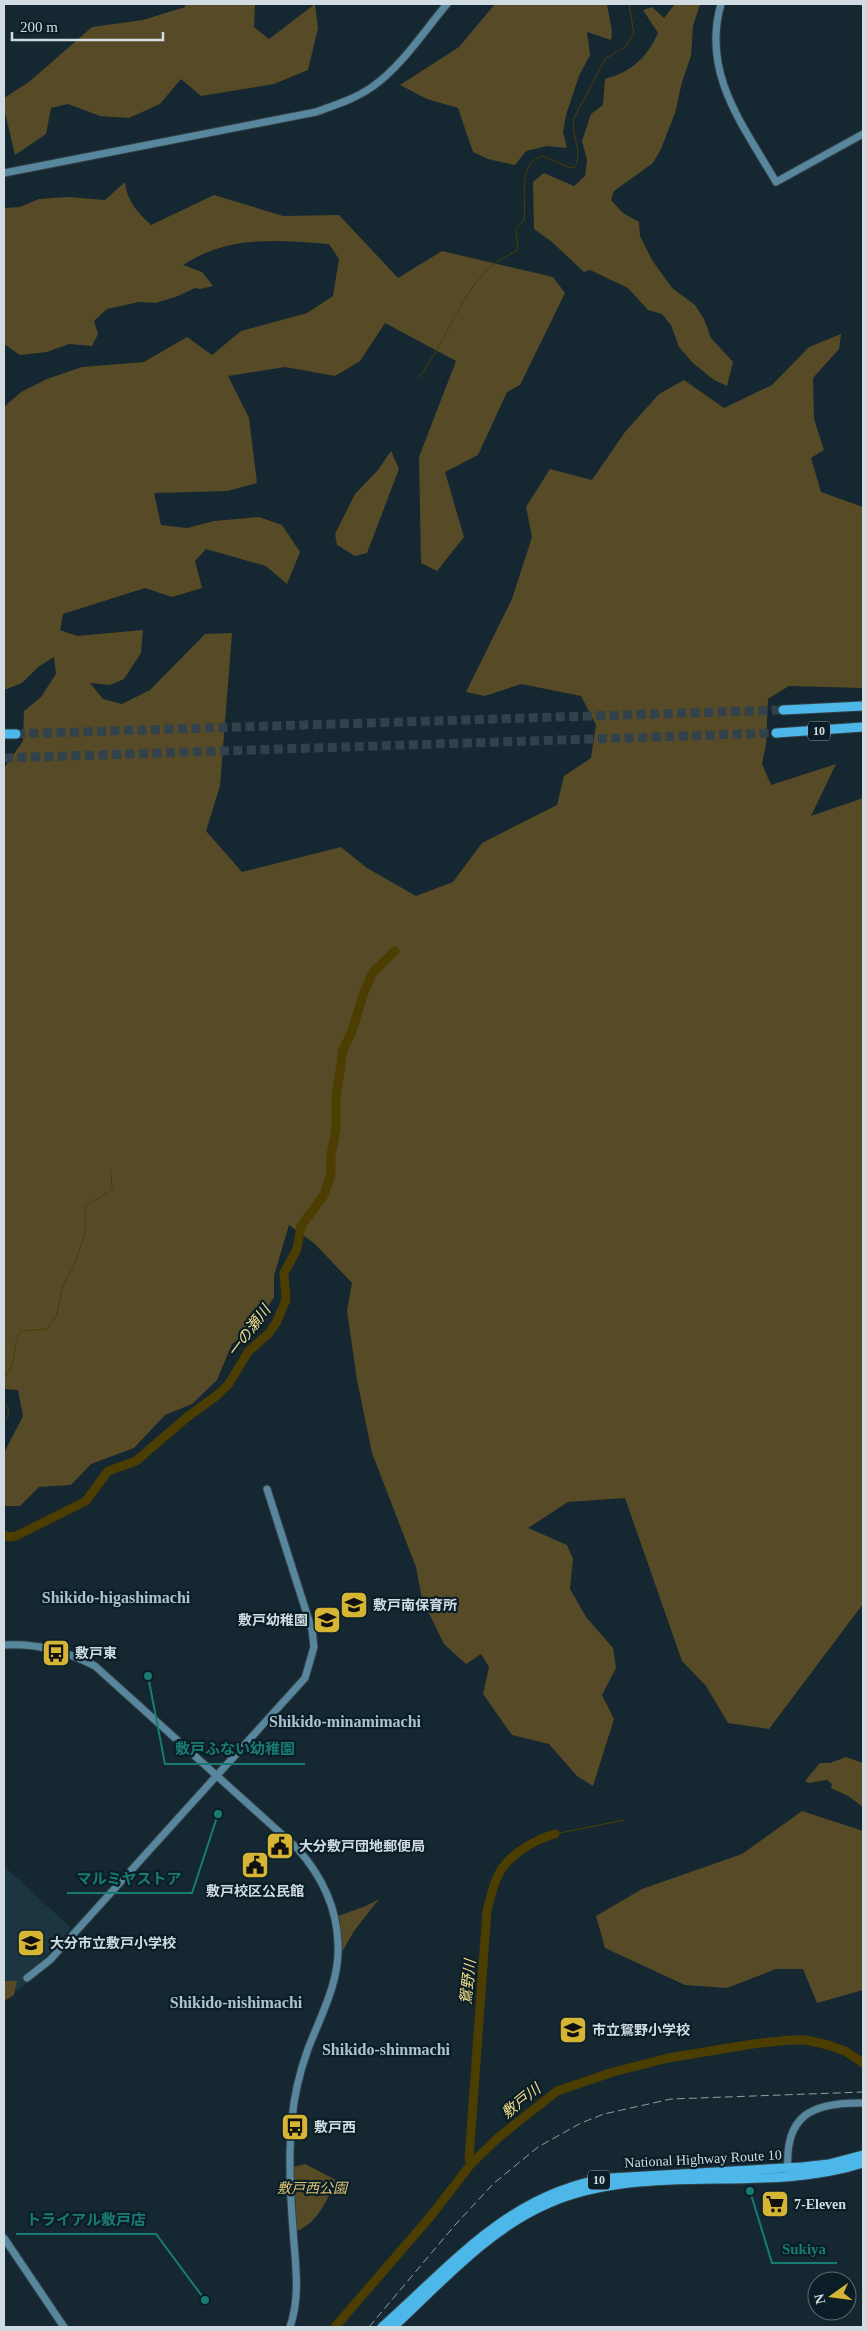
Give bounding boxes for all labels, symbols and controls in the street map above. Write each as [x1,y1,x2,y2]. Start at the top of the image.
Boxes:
scale bar [12,10,164,42]
text: 200 m [20,19,58,35]
road number: 10 [808,721,830,740]
water label: 一の瀬川 [225,1301,275,1360]
district label: Shikido-higashimachi [42,1589,191,1607]
school or university icon: 敷戸南保育所 [339,1590,369,1620]
place label: 敷戸南保育所 [373,1597,457,1613]
school or university icon: 敷戸幼稚園 [312,1605,342,1635]
place label: 敷戸幼稚園 [238,1612,308,1628]
bus stop icon: 敷戸東 [41,1638,71,1668]
place label: 敷戸東 [75,1645,117,1661]
district label: Shikido-minamimachi [269,1713,422,1730]
callout: 敷戸ふない幼稚園 [165,1734,305,1764]
text: 敷戸ふない幼稚園 [175,1740,295,1757]
public building icon: 大分敷戸団地郵便局 [265,1831,295,1861]
place label: 大分敷戸団地郵便局 [299,1838,425,1854]
public building icon: 敷戸校区公民館 [240,1850,270,1880]
callout: マルミヤストア [67,1863,192,1893]
text: マルミヤストア [76,1871,182,1887]
place label: 敷戸校区公民館 [206,1883,304,1899]
school or university icon: 大分市立敷戸小学校 [16,1928,46,1958]
place label: 大分市立敷戸小学校 [50,1935,176,1951]
water label: 鴛野川 [458,1957,479,2005]
district label: Shikido-nishimachi [170,1994,303,2011]
school or university icon: 市立鴛野小学校 [558,2015,588,2045]
place label: 市立鴛野小学校 [592,2023,690,2038]
district label: Shikido-shinmachi [322,2041,451,2058]
water label: 敷戸川 [498,2079,545,2121]
bus stop icon: 敷戸西 [280,2112,310,2142]
place label: 敷戸西 [314,2119,356,2135]
street label: National Highway Route 10 [624,2147,782,2171]
road number: 10 [588,2170,610,2190]
park label: 敷戸西公園 [277,2181,349,2196]
supermarket icon: 7-Eleven [760,2189,790,2219]
place label: 7-Eleven [794,2197,846,2212]
callout: トライアル敷戸店 [16,2204,156,2234]
text: トライアル敷戸店 [26,2211,146,2228]
callout: Sukiya [772,2233,837,2263]
text: Sukiya [782,2241,827,2257]
north arrow [807,2271,857,2321]
text: N [811,2292,828,2306]

